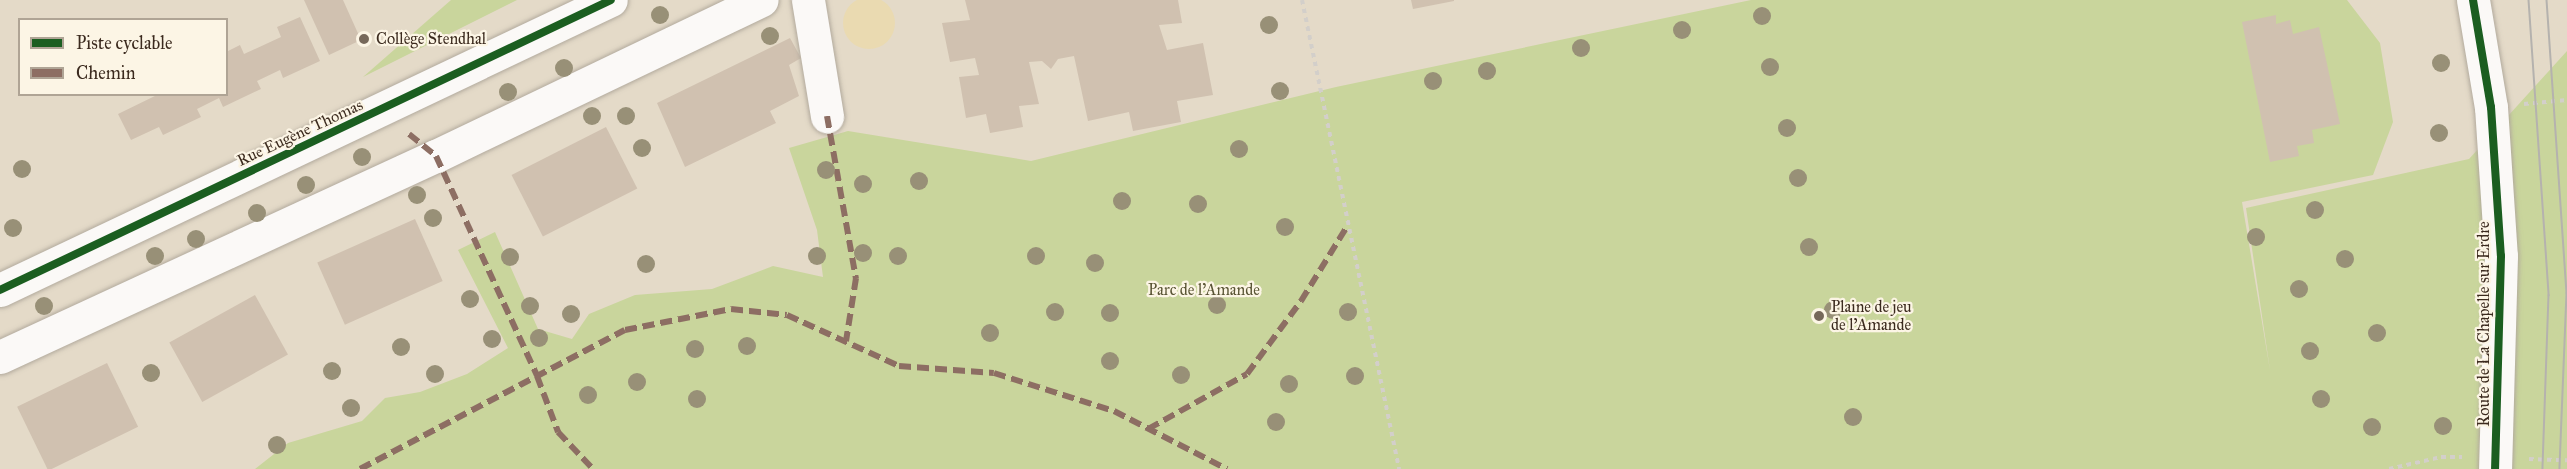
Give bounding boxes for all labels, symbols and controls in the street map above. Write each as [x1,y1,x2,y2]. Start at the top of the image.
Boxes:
legend [18,18,228,96]
place label: Collège Stendhal [376,29,486,49]
text: Piste cyclable [76,32,173,54]
marker: Collège Stendhal [357,32,371,46]
text: Chemin [76,62,136,84]
street label: Rue Eugène Thomas [234,95,366,171]
street label: Route de La Chapelle sur Erdre [2474,221,2494,427]
park label: Parc de l'Amande [1148,280,1260,300]
place label: Plaine de jeu de l'Amande [1831,297,1912,335]
marker: Plaine de jeu de l'Amande [1812,309,1826,323]

